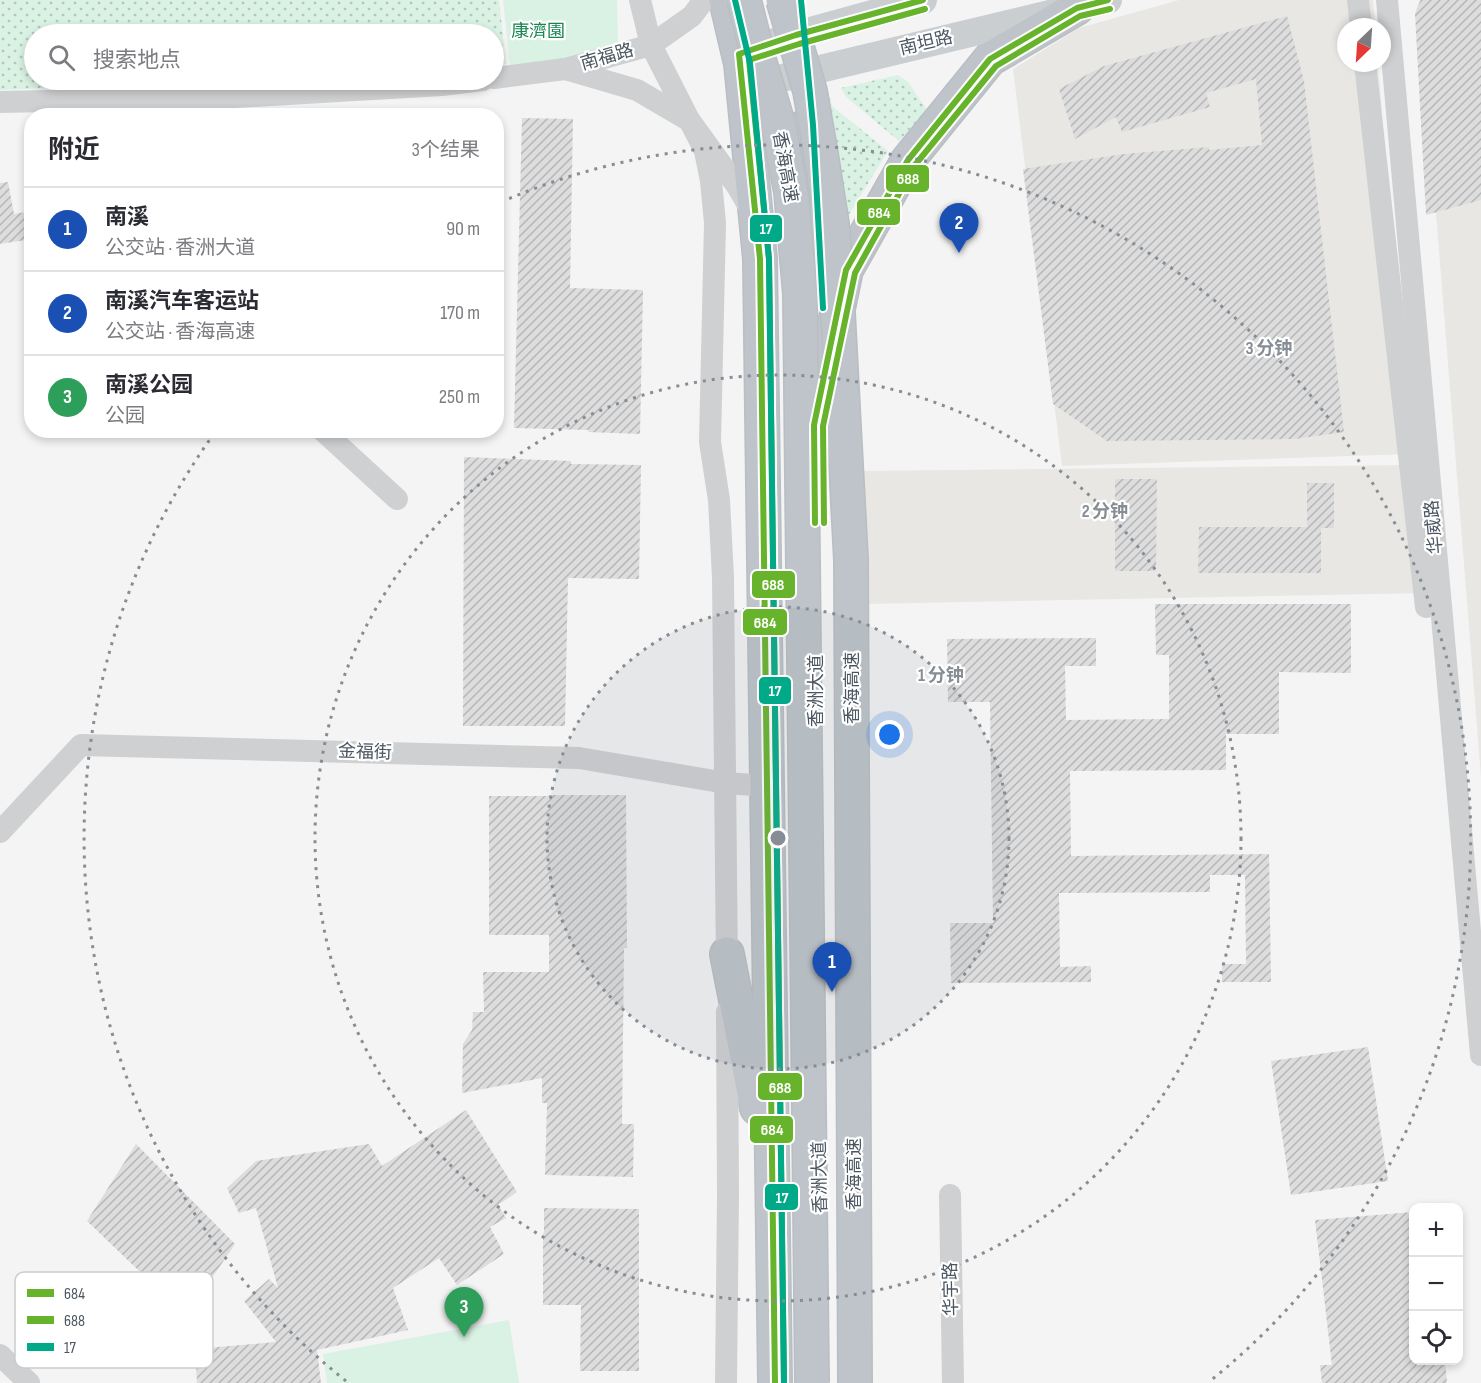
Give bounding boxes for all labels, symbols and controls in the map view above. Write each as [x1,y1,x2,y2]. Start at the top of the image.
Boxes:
north arrow [1337,18,1391,72]
park label: 康濟園 [511,21,565,42]
search box [24,24,504,90]
street label: 南坦路 [897,27,955,59]
street label: 南福路 [578,39,636,75]
icon: search [45,41,78,74]
text: 搜索地点 [93,47,181,74]
street label: 香海高速 [768,130,802,204]
text: 附近 [48,135,100,166]
text: 3个结果 [412,138,480,162]
line badge: 688 [885,164,930,193]
text: 688 [897,170,920,189]
line badge: 684 [856,198,901,226]
text: 南溪 [105,204,149,231]
text: 684 [868,204,891,223]
pin: 2 [940,204,978,253]
line badge: 17 [749,214,783,243]
text: 1 [64,217,71,241]
text: 90 m [446,217,480,241]
text: 17 [759,220,773,239]
text: 公交站 · 香洲大道 [105,236,255,260]
text: 南溪汽车客运站 [105,288,259,315]
text: 2 [63,301,72,325]
text: 170 m [440,301,480,325]
text: 公交站 · 香海高速 [105,320,255,344]
text: 3 分钟 [1246,338,1292,359]
text: 南溪公园 [105,372,193,399]
text: 3 [63,385,72,409]
text: 250 m [439,385,480,409]
text: 公园 [105,404,145,428]
street label: 华威路 [1421,499,1447,555]
text: 2 分钟 [1082,501,1128,522]
line badge: 688 [751,570,796,599]
text: 688 [762,576,785,595]
line badge: 684 [742,608,788,636]
text: 684 [754,614,777,633]
street label: 香海高速 [842,652,863,724]
street label: 香洲大道 [806,655,827,727]
text: 1 分钟 [918,665,964,686]
line badge: 17 [758,676,792,705]
text: 17 [768,682,782,701]
your location [875,720,904,749]
street label: 金福街 [338,741,392,763]
centre of rings [768,828,788,848]
pin: 1 [812,942,852,992]
line badge: 688 [757,1072,803,1101]
text: 688 [769,1079,792,1098]
line badge: 684 [749,1115,794,1144]
text: 684 [761,1121,784,1140]
street label: 香海高速 [844,1138,865,1210]
street label: 香洲大道 [809,1141,831,1213]
line badge: 17 [764,1183,799,1211]
text: 17 [775,1189,789,1208]
map controls [1409,1203,1463,1365]
button: + [1409,1203,1463,1257]
button: − [1409,1257,1463,1311]
street label: 华宇路 [940,1262,962,1316]
legend [15,1272,213,1368]
text: 684 [64,1285,85,1304]
pin: 3 [444,1288,484,1337]
button: locate [1409,1311,1463,1365]
text: 688 [64,1312,85,1331]
text: 17 [64,1339,77,1358]

